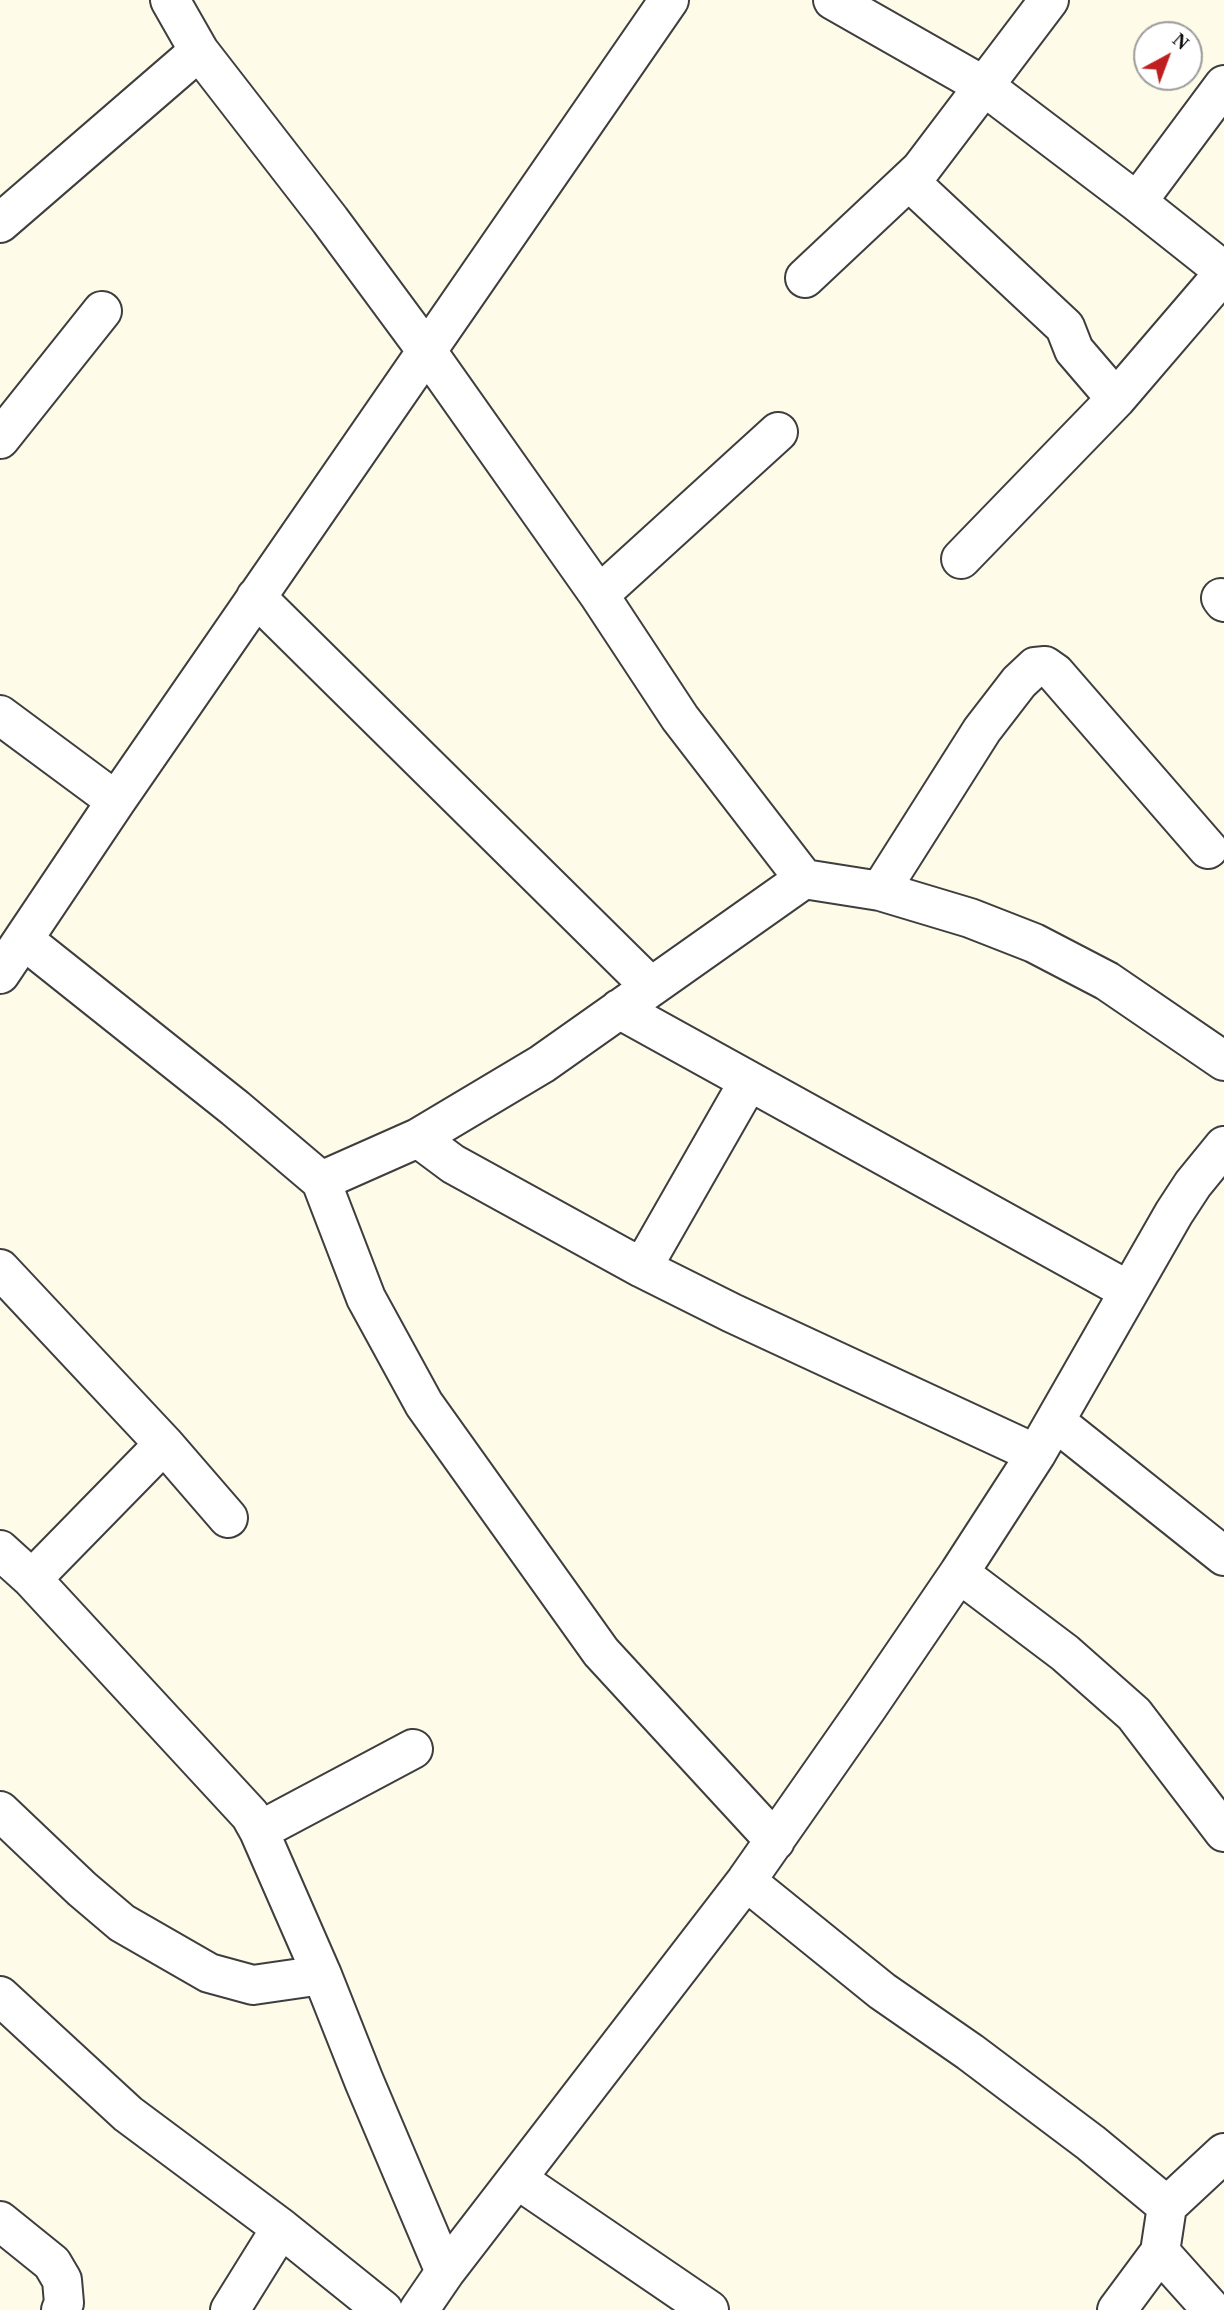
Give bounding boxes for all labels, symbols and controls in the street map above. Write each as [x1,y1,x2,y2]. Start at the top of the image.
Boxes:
north arrow [1133,21,1203,91]
text: N [1169,29,1193,54]

